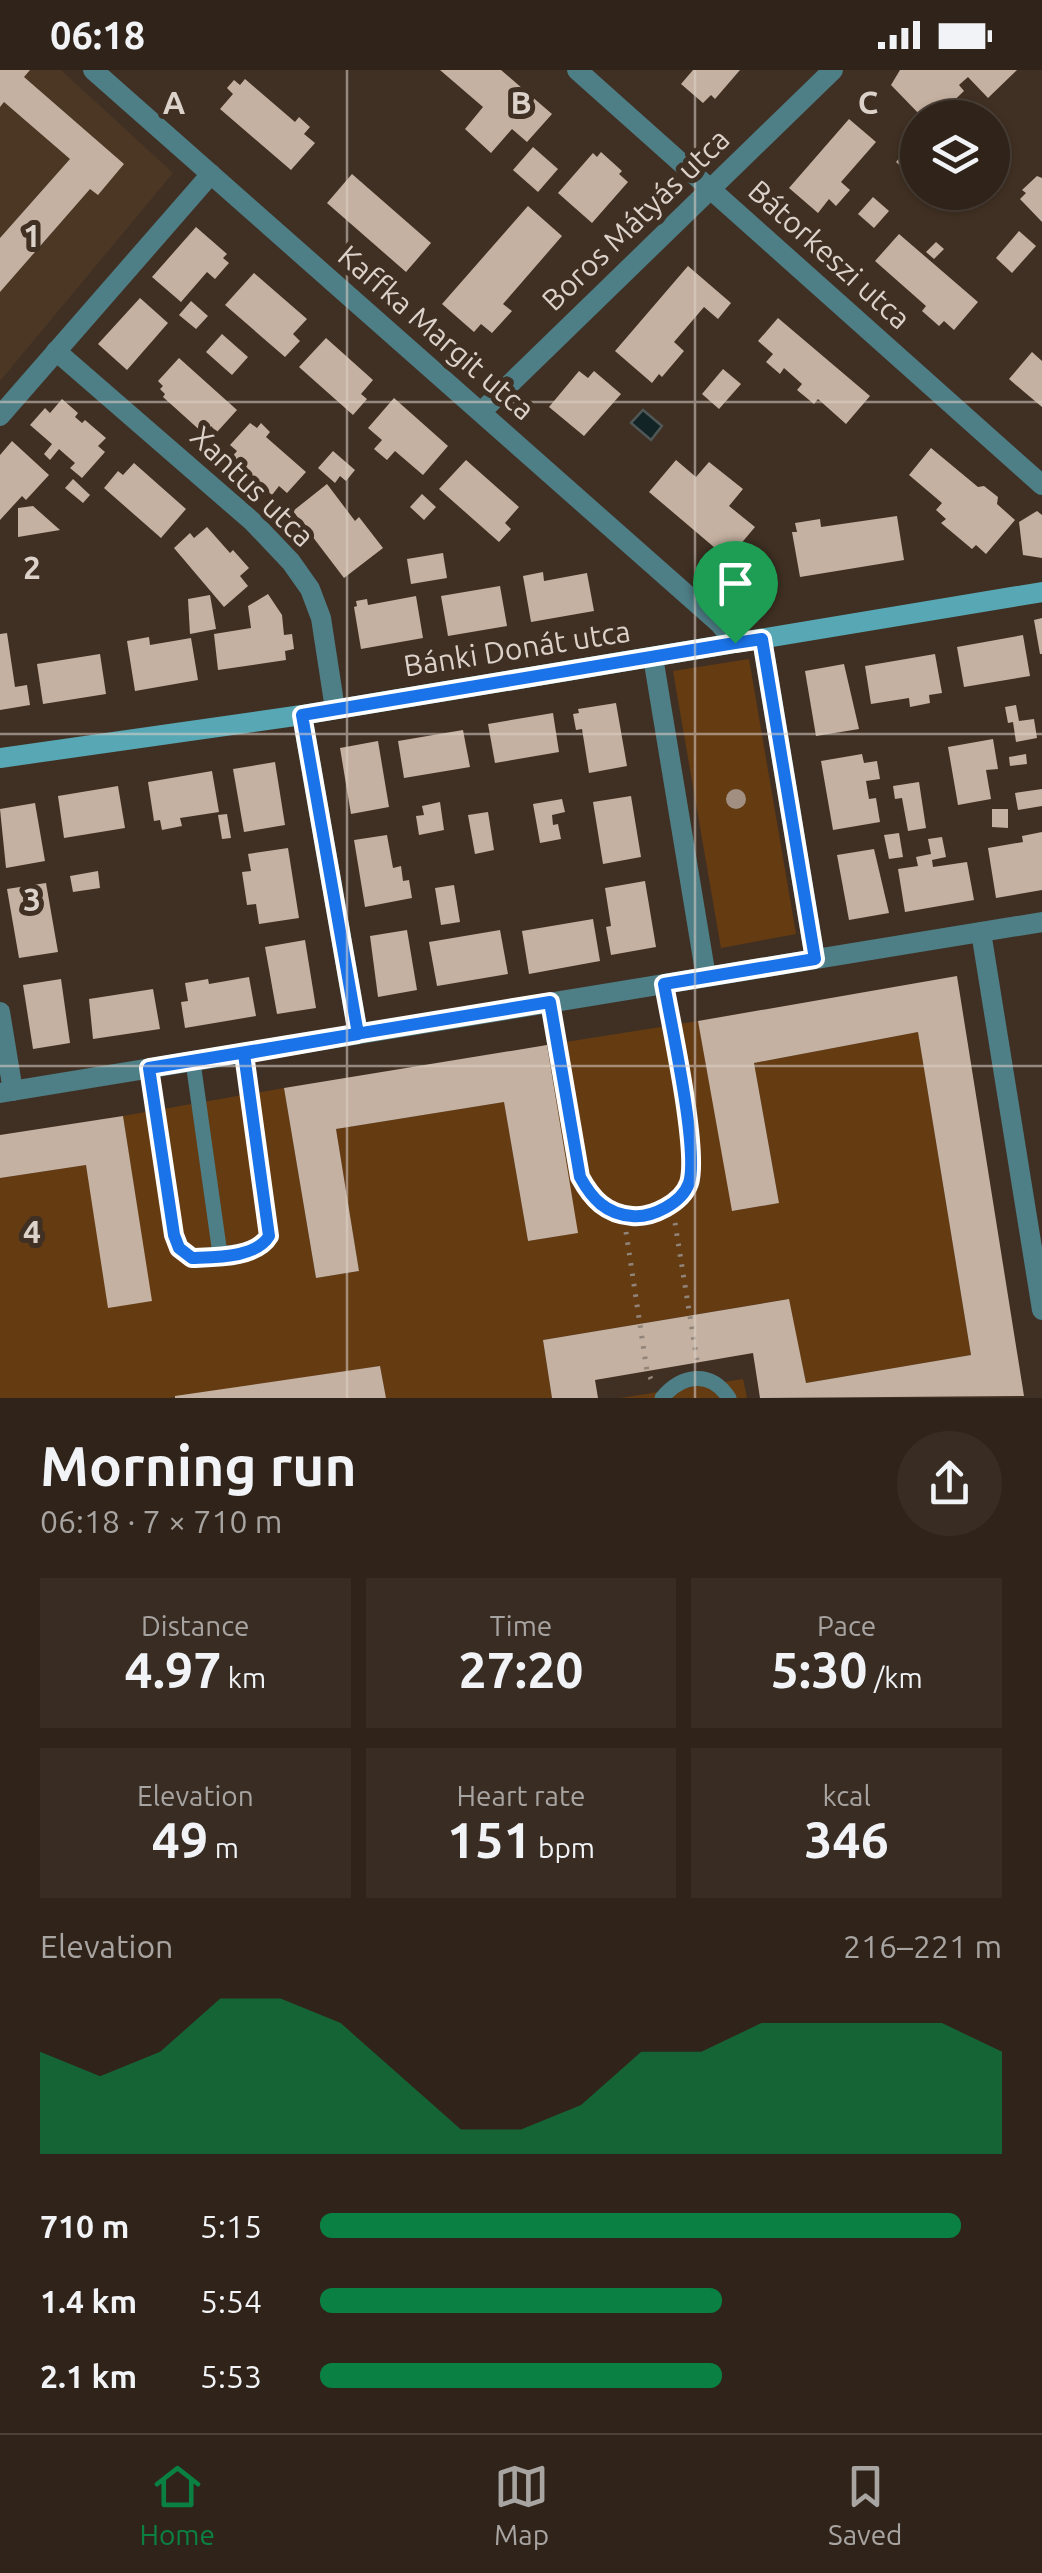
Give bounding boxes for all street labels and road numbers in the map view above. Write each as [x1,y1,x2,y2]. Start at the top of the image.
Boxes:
street label: Boros Mátyás utca [535,121,736,317]
street label: Bátorkeszi utca [742,173,917,336]
street label: Kaffka Margit utca [332,238,541,426]
street label: Xantus utca [184,419,321,553]
street label: Bánki Donát utca [401,613,633,683]

